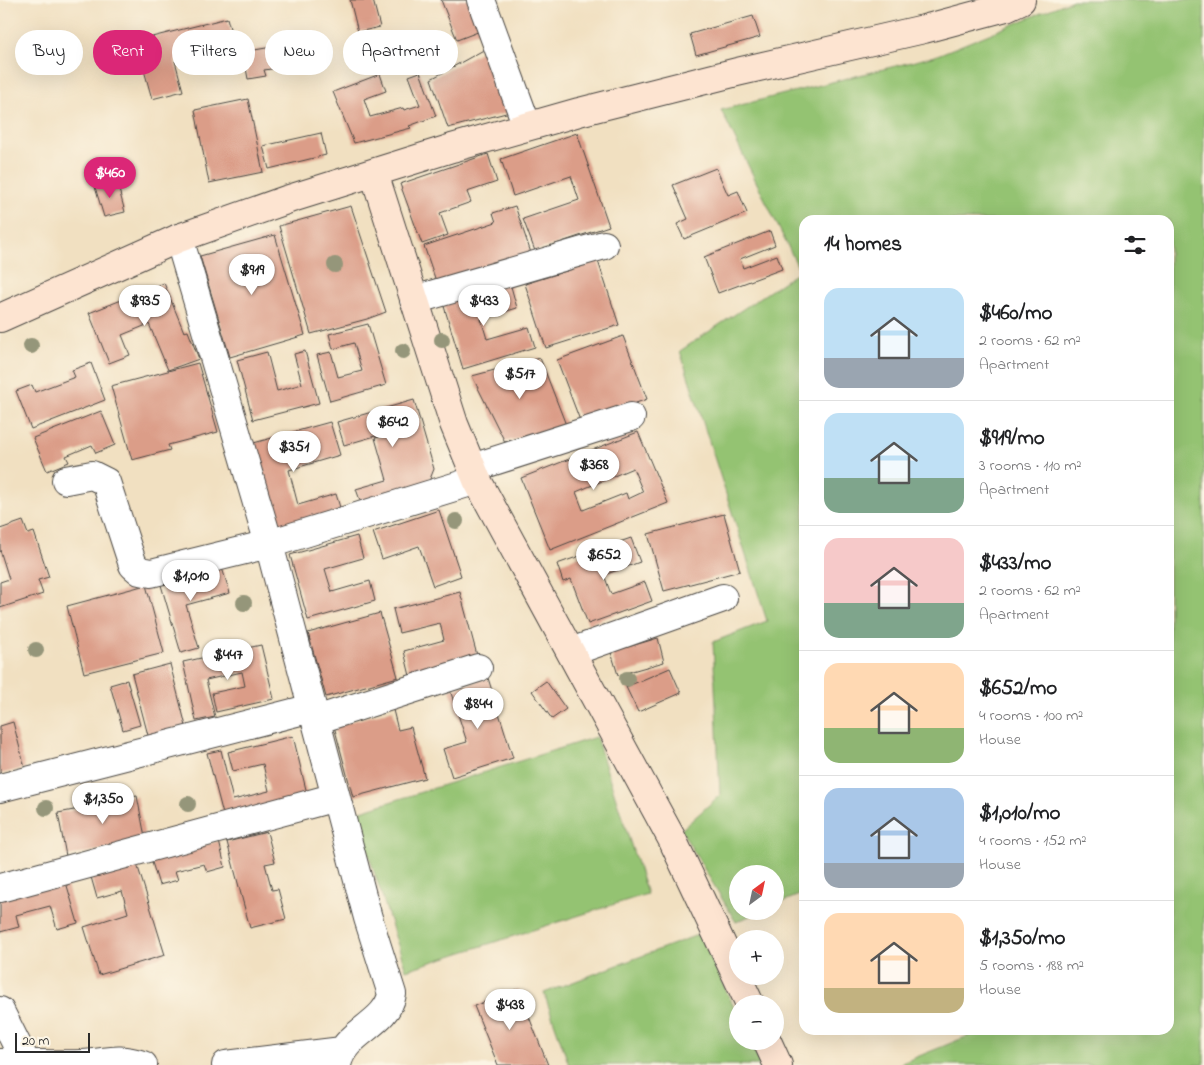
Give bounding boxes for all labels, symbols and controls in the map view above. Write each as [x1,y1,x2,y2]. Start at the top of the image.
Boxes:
chip: Buy [15,30,83,75]
chip: Rent [93,30,162,75]
chip: Filters [172,30,255,75]
chip: New [265,30,333,75]
chip: Apartment [343,30,458,75]
pin: $460 [80,156,140,199]
text: $460 [95,161,125,185]
text: 14 homes [824,230,902,260]
icon: filters [1121,231,1149,259]
pin: $919 [222,254,282,296]
text: $919 [240,258,264,282]
pin: $935 [115,284,175,327]
pin: $433 [454,284,514,327]
text: $935 [130,289,160,313]
text: $433 [469,289,499,313]
text: $460/mo [979,299,1052,329]
icon: home [864,308,924,368]
text: 2 rooms · 62 m² [979,329,1081,353]
text: Apartment [979,353,1049,377]
pin: $517 [490,358,550,400]
text: $517 [505,362,535,386]
pin: $642 [363,406,423,448]
text: $642 [377,410,409,434]
text: $919/mo [979,424,1045,454]
pin: $351 [264,430,324,473]
icon: home [864,433,924,493]
text: $351 [279,435,309,459]
pin: $368 [564,448,624,491]
text: $368 [579,453,609,477]
text: 3 rooms · 110 m² [979,454,1081,478]
text: Apartment [979,478,1049,502]
pin: $652 [574,538,634,581]
text: $652 [587,543,621,567]
text: $433/mo [979,549,1051,579]
icon: home [864,558,924,618]
pin: $1,010 [150,560,232,602]
text: $1,010 [173,564,209,588]
text: 2 rooms · 62 m² [979,579,1081,603]
text: Apartment [979,603,1049,627]
pin: $447 [198,638,258,681]
text: $447 [213,643,243,667]
text: $652/mo [979,674,1057,704]
icon: home [864,683,924,743]
pin: $844 [448,688,508,730]
text: $844 [464,692,492,716]
text: 4 rooms · 100 m² [979,704,1083,728]
text: House [979,728,1021,752]
pin: $1,350 [62,782,144,825]
text: $1,350 [83,787,123,811]
text: $1,010/mo [979,799,1061,829]
icon: home [864,808,924,868]
text: 4 rooms · 152 m² [979,829,1087,853]
text: House [979,853,1021,877]
north arrow [729,865,784,920]
map controls [729,865,784,1050]
text: $1,350/mo [979,924,1065,954]
button: + [729,930,784,985]
icon: home [864,933,924,993]
text: 5 rooms · 188 m² [979,954,1084,978]
text: House [979,978,1021,1002]
pin: $438 [480,988,540,1031]
text: $438 [496,993,524,1017]
button: − [729,995,784,1050]
scale bar [15,1030,90,1053]
text: 20 m [22,1031,49,1052]

